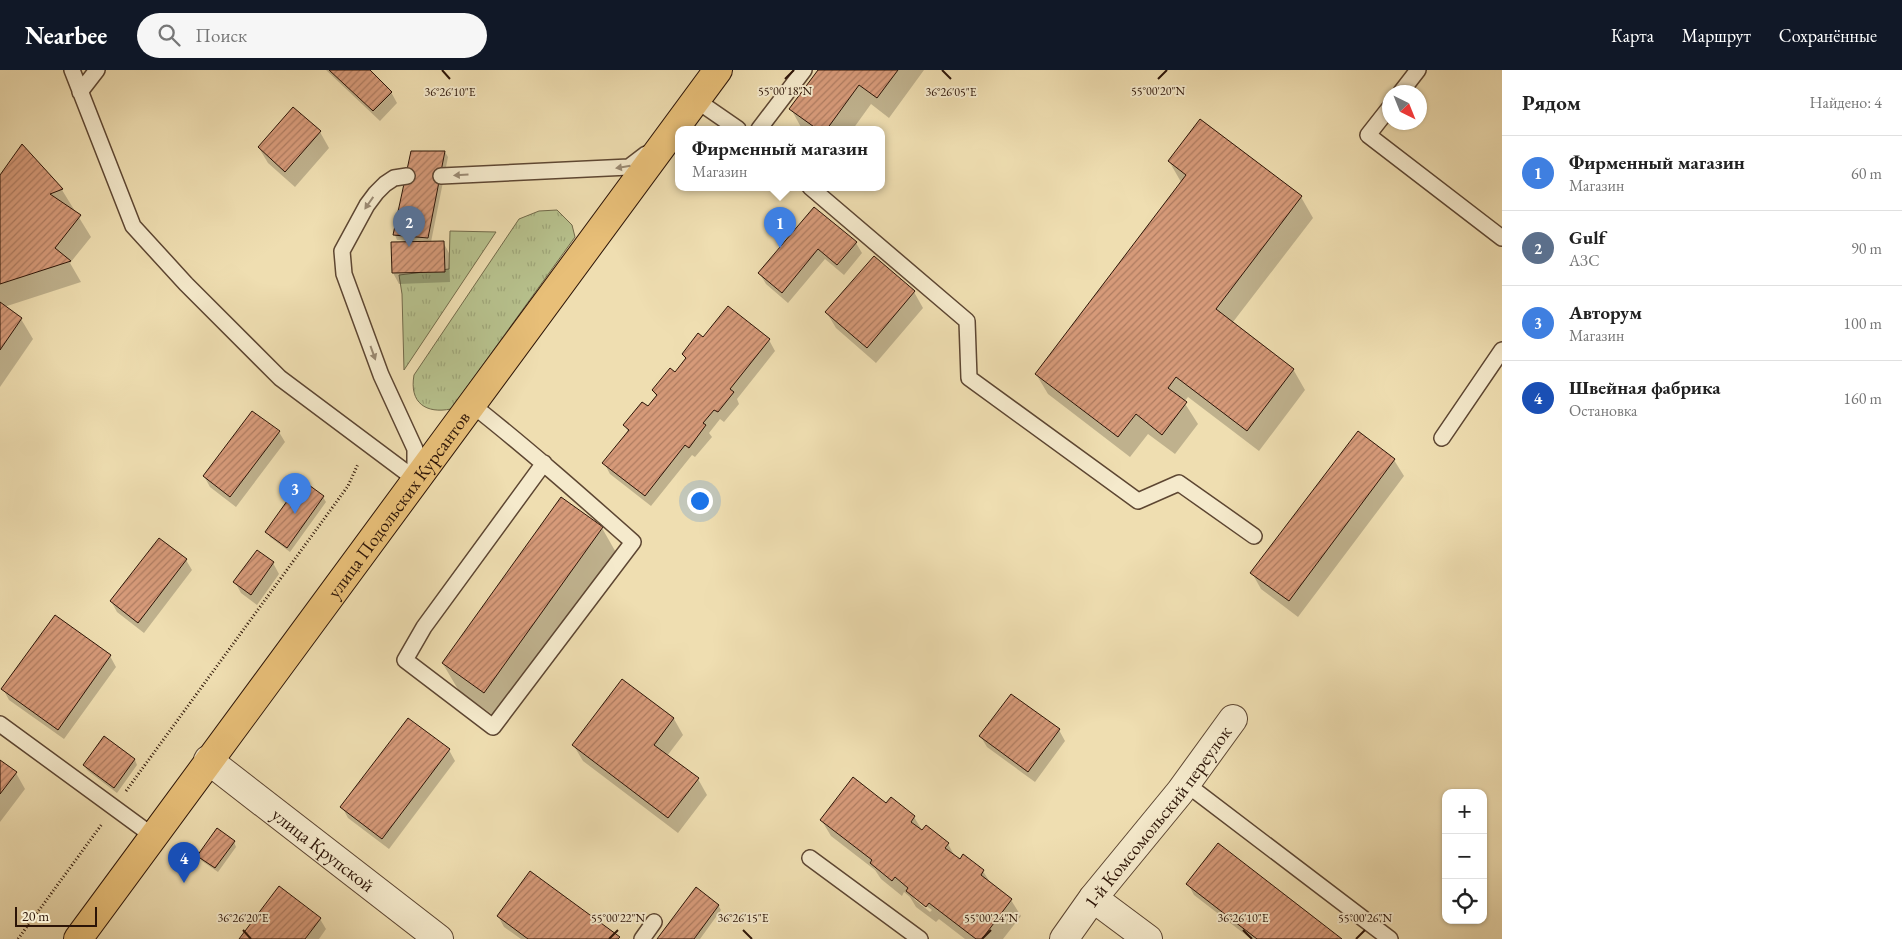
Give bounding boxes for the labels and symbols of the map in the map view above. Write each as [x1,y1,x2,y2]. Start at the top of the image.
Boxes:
text: 55°00'18"N [758,83,812,99]
text: 55°00'20"N [1131,83,1185,99]
text: 36°26'10"E [424,84,476,100]
text: 36°26'05"E [925,84,977,100]
north arrow [1382,85,1427,130]
one-way arrow [614,163,630,171]
one-way arrow [453,171,469,179]
one-way arrow [364,196,374,210]
pin: 2 [393,206,425,247]
pin: 1 [764,207,796,248]
one-way arrow [369,346,377,361]
street label: улица Подольских Курсантов [321,406,475,603]
pin: 3 [279,473,311,514]
your location [687,488,713,514]
street label: 1-й Комсомольский переулок [1077,720,1237,913]
street label: улица Крупской [267,802,380,897]
pin: 4 [168,842,200,883]
scale bar [15,904,98,927]
text: 36°26'20"E [217,910,269,926]
text: 55°00'22"N [591,910,645,926]
text: 36°26'15"E [717,910,769,926]
text: 55°00'24"N [964,910,1018,926]
text: 36°26'10"E [1217,910,1269,926]
text: 55°00'26"N [1338,910,1392,926]

